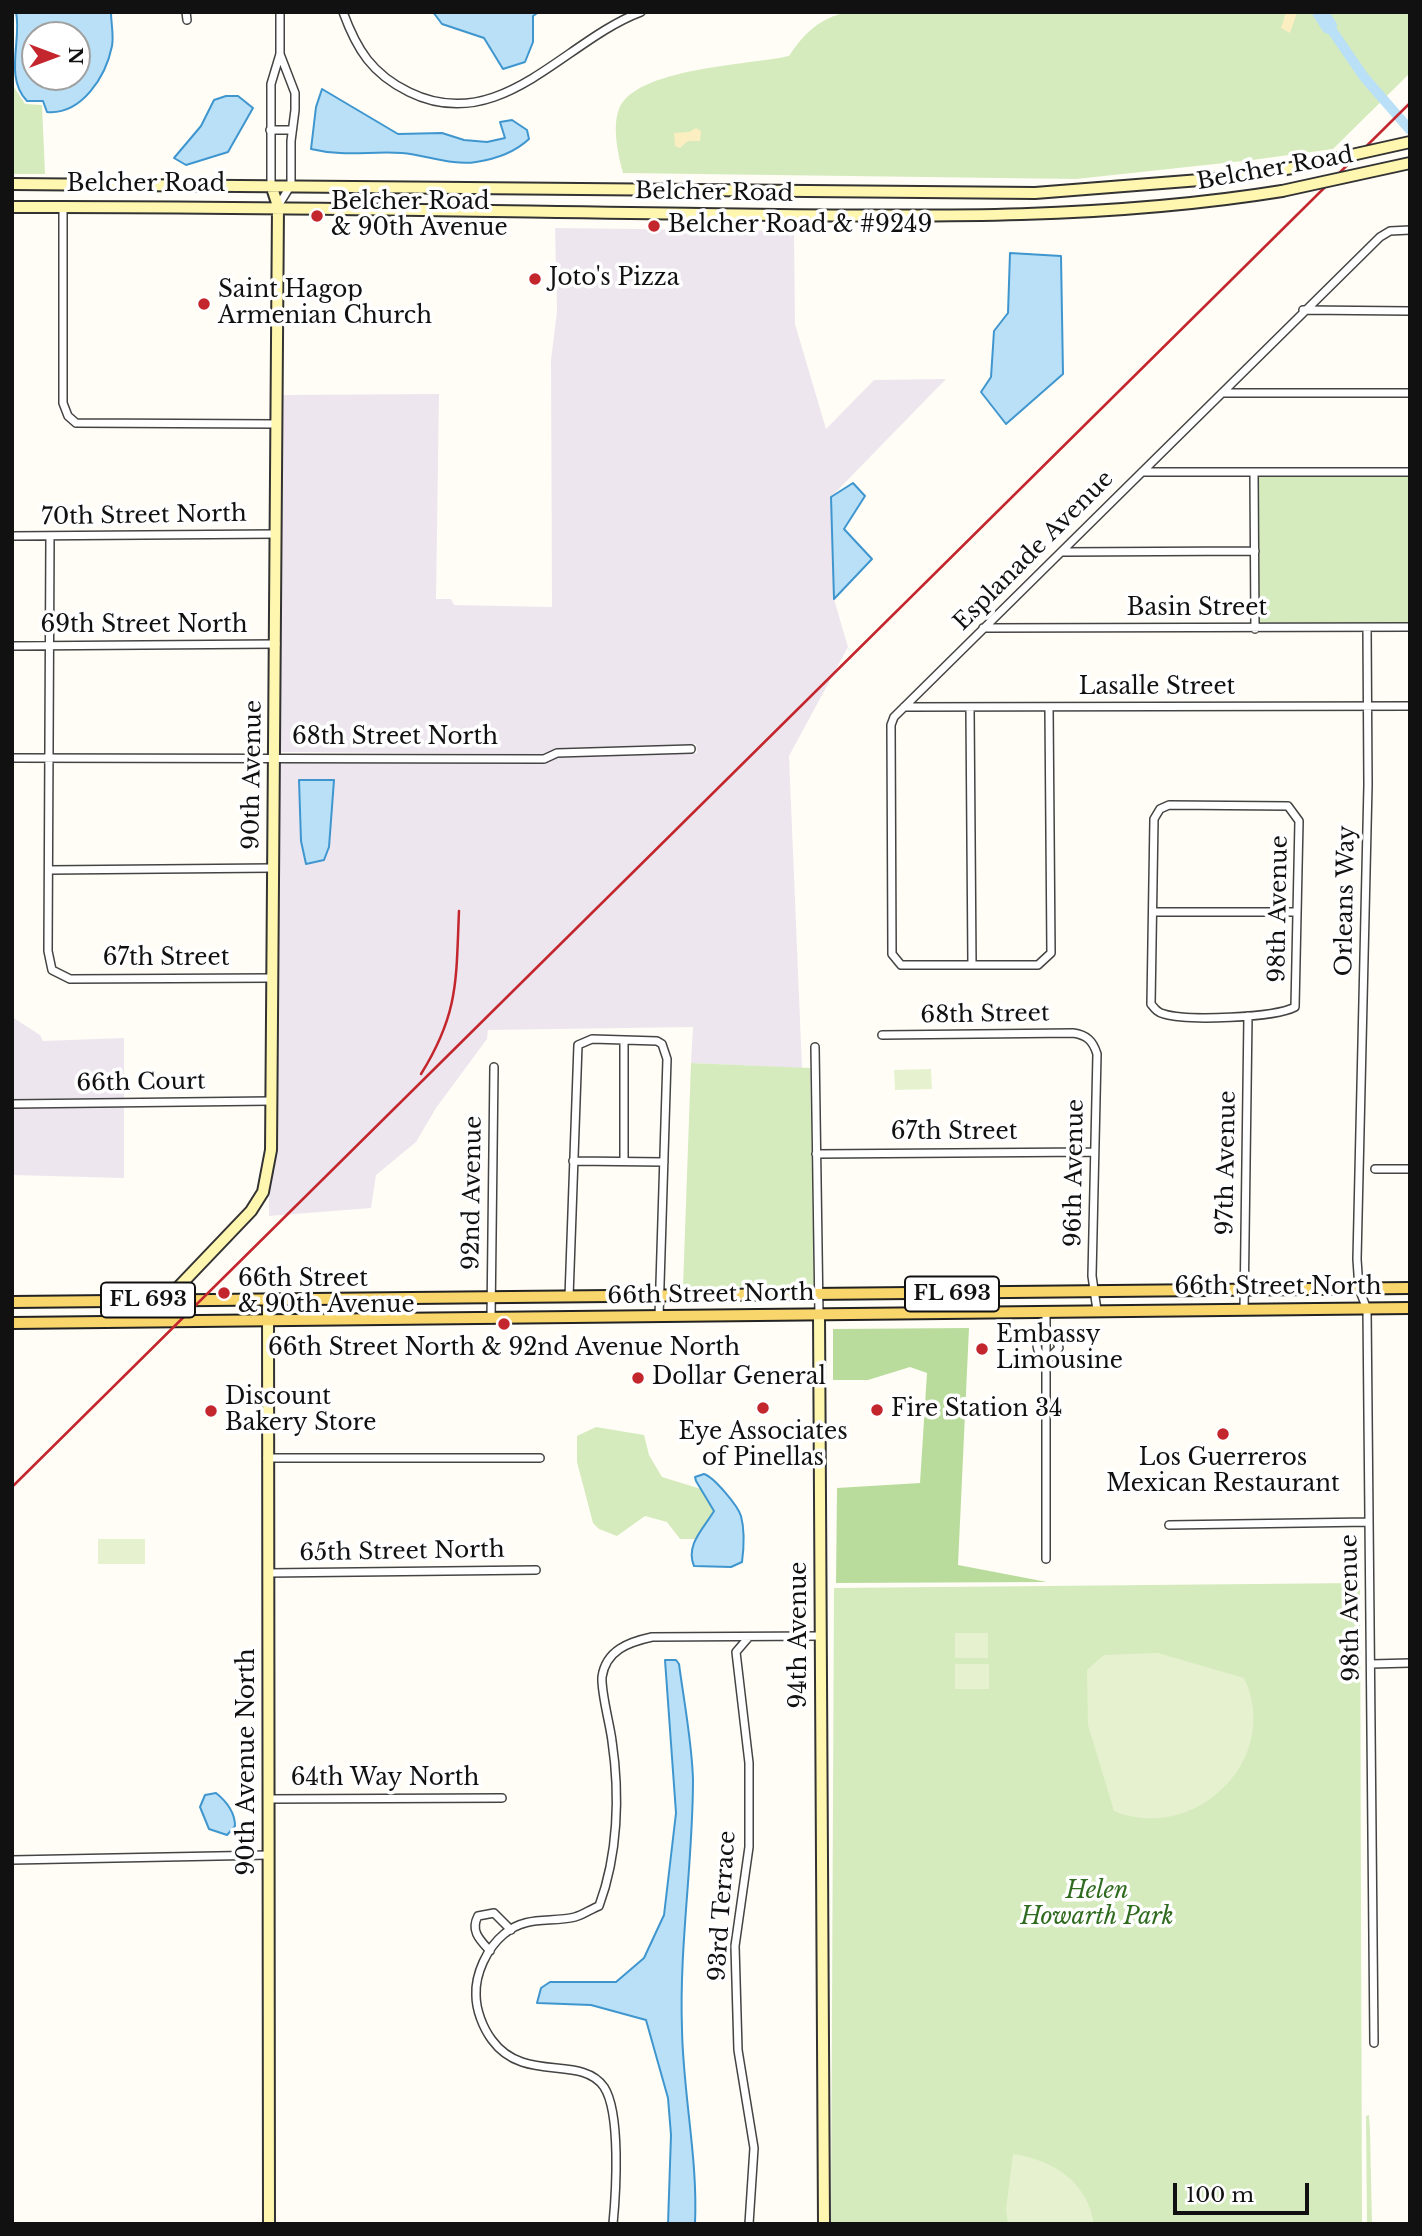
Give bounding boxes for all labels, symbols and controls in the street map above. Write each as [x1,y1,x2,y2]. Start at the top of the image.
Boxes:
north arrow [21,21,91,91]
text: N [64,47,87,65]
street label: Belcher Road [1195,142,1355,196]
street label: Belcher Road [67,171,225,199]
street label: Belcher Road [635,178,793,208]
place label: Belcher Road & 90th Avenue [331,189,508,243]
marker: Belcher Road & 90th Avenue [309,208,325,224]
place label: Belcher Road & #9249 [668,212,932,240]
marker: Belcher Road & #9249 [646,218,662,234]
place label: Joto's Pizza [549,265,679,293]
marker: Joto's Pizza [527,271,543,287]
place label: Saint Hagop Armenian Church [218,277,432,331]
marker: Saint Hagop Armenian Church [196,296,212,312]
street label: Esplanade Avenue [948,465,1120,637]
street label: 70th Street North [41,500,247,532]
street label: Basin Street [1127,595,1267,623]
street label: 69th Street North [40,612,248,640]
street label: Lasalle Street [1079,674,1235,702]
street label: 90th Avenue [238,700,268,850]
street label: 68th Street North [292,724,498,752]
street label: Orleans Way [1331,825,1361,977]
street label: 98th Avenue [1264,835,1294,983]
street label: 67th Street [103,945,229,973]
street label: 68th Street [920,1000,1050,1030]
street label: 66th Court [76,1068,206,1098]
street label: 97th Avenue [1212,1090,1242,1236]
street label: 96th Avenue [1060,1099,1090,1247]
street label: 92nd Avenue [458,1116,488,1270]
street label: 67th Street [891,1119,1017,1147]
place label: 66th Street & 90th Avenue [238,1266,415,1320]
street label: 66th Street North [1174,1274,1382,1302]
road number: FL 693 [905,1276,999,1312]
street label: 66th Street North [607,1279,815,1311]
road number: FL 693 [101,1282,195,1318]
marker: 66th Street & 90th Avenue [216,1285,232,1301]
marker: 66th Street North & 92nd Avenue North [496,1316,512,1332]
place label: Embassy Limousine [996,1322,1123,1376]
place label: 66th Street North & 92nd Avenue North [268,1335,740,1363]
marker: Embassy Limousine [974,1341,990,1357]
place label: Dollar General [652,1364,826,1392]
marker: Dollar General [630,1370,646,1386]
place label: Discount Bakery Store [225,1384,377,1438]
place label: Fire Station 34 [891,1396,1063,1424]
marker: Eye Associates of Pinellas [755,1400,771,1416]
marker: Fire Station 34 [869,1402,885,1418]
marker: Discount Bakery Store [203,1403,219,1419]
place label: Eye Associates of Pinellas [678,1419,848,1473]
marker: Los Guerreros Mexican Restaurant [1215,1426,1231,1442]
place label: Los Guerreros Mexican Restaurant [1106,1445,1340,1499]
street label: 98th Avenue [1336,1534,1366,1682]
street label: 65th Street North [299,1536,505,1568]
street label: 94th Avenue [786,1562,814,1708]
street label: 90th Avenue North [234,1648,262,1876]
street label: 64th Way North [291,1765,479,1793]
street label: 93rd Terrace [704,1830,742,1982]
park label: Helen Howarth Park [1020,1878,1174,1932]
scale bar [1177,2170,1314,2214]
text: 100 m [1186,2182,1254,2208]

